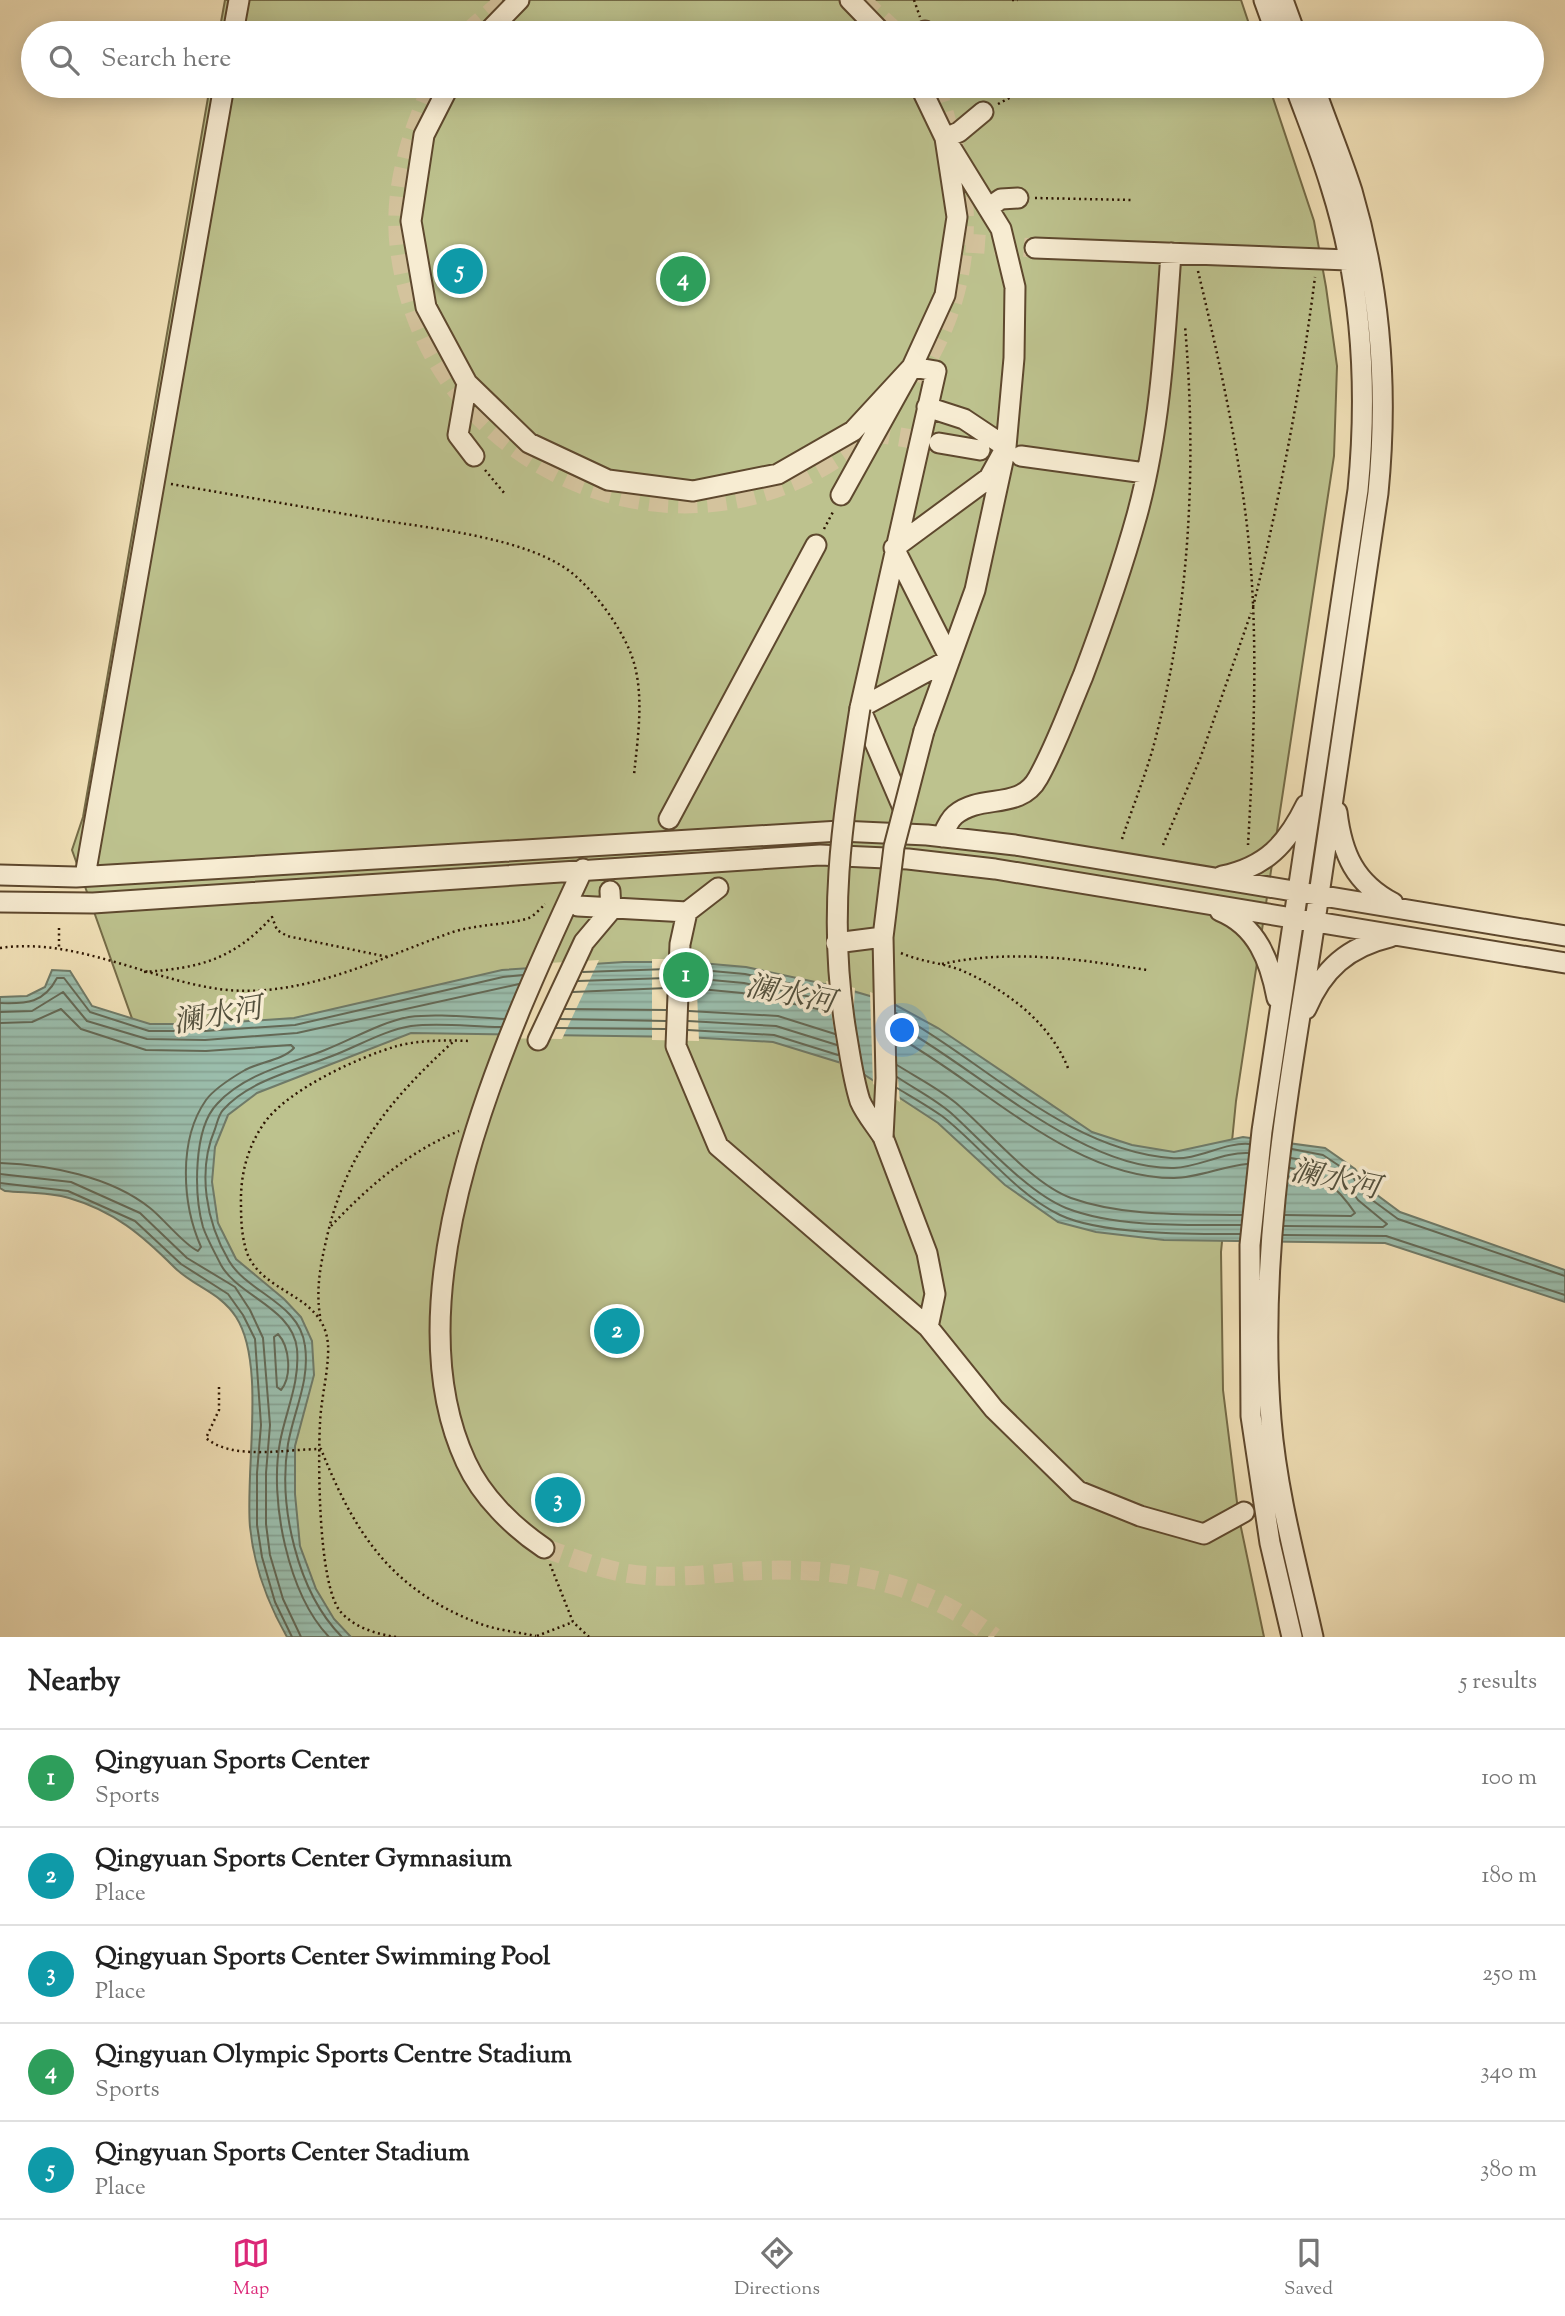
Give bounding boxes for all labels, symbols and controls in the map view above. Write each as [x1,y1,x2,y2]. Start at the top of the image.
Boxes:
search box [21,21,1544,98]
icon: search [45,41,83,79]
text: Search here [101,41,231,78]
pin: 5 [437,245,483,297]
pin: 4 [660,253,706,305]
pin: 1 [663,949,709,1001]
water label: 澜水河 [742,966,843,1027]
water label: 澜水河 [170,987,271,1046]
your location [885,1013,919,1047]
water label: 澜水河 [1287,1151,1388,1212]
pin: 2 [594,1305,640,1357]
pin: 3 [535,1474,581,1526]
text: Nearby [28,1661,120,1704]
text: 5 results [1460,1666,1537,1699]
text: Qingyuan Sports Center [95,1743,370,1780]
text: 1 [47,1762,55,1795]
text: 100 m [1481,1762,1537,1795]
text: Sports [95,1780,160,1813]
text: Qingyuan Sports Center Gymnasium [95,1841,512,1878]
text: 2 [46,1860,56,1893]
text: 180 m [1482,1860,1537,1893]
text: Place [95,1878,146,1911]
text: Qingyuan Sports Center Swimming Pool [95,1939,550,1976]
text: 3 [46,1958,56,1991]
text: 250 m [1482,1958,1537,1991]
text: Place [95,1976,146,2009]
text: Qingyuan Olympic Sports Centre Stadium [95,2037,572,2074]
text: 4 [45,2056,57,2089]
text: 340 m [1480,2056,1537,2089]
text: Sports [95,2074,160,2107]
text: Qingyuan Sports Center Stadium [95,2135,470,2172]
text: 5 [47,2154,55,2187]
text: 380 m [1480,2154,1537,2187]
text: Place [95,2172,146,2205]
tab: Map [232,2234,270,2303]
tab: Directions [734,2234,820,2303]
tab: Saved [1284,2234,1333,2303]

